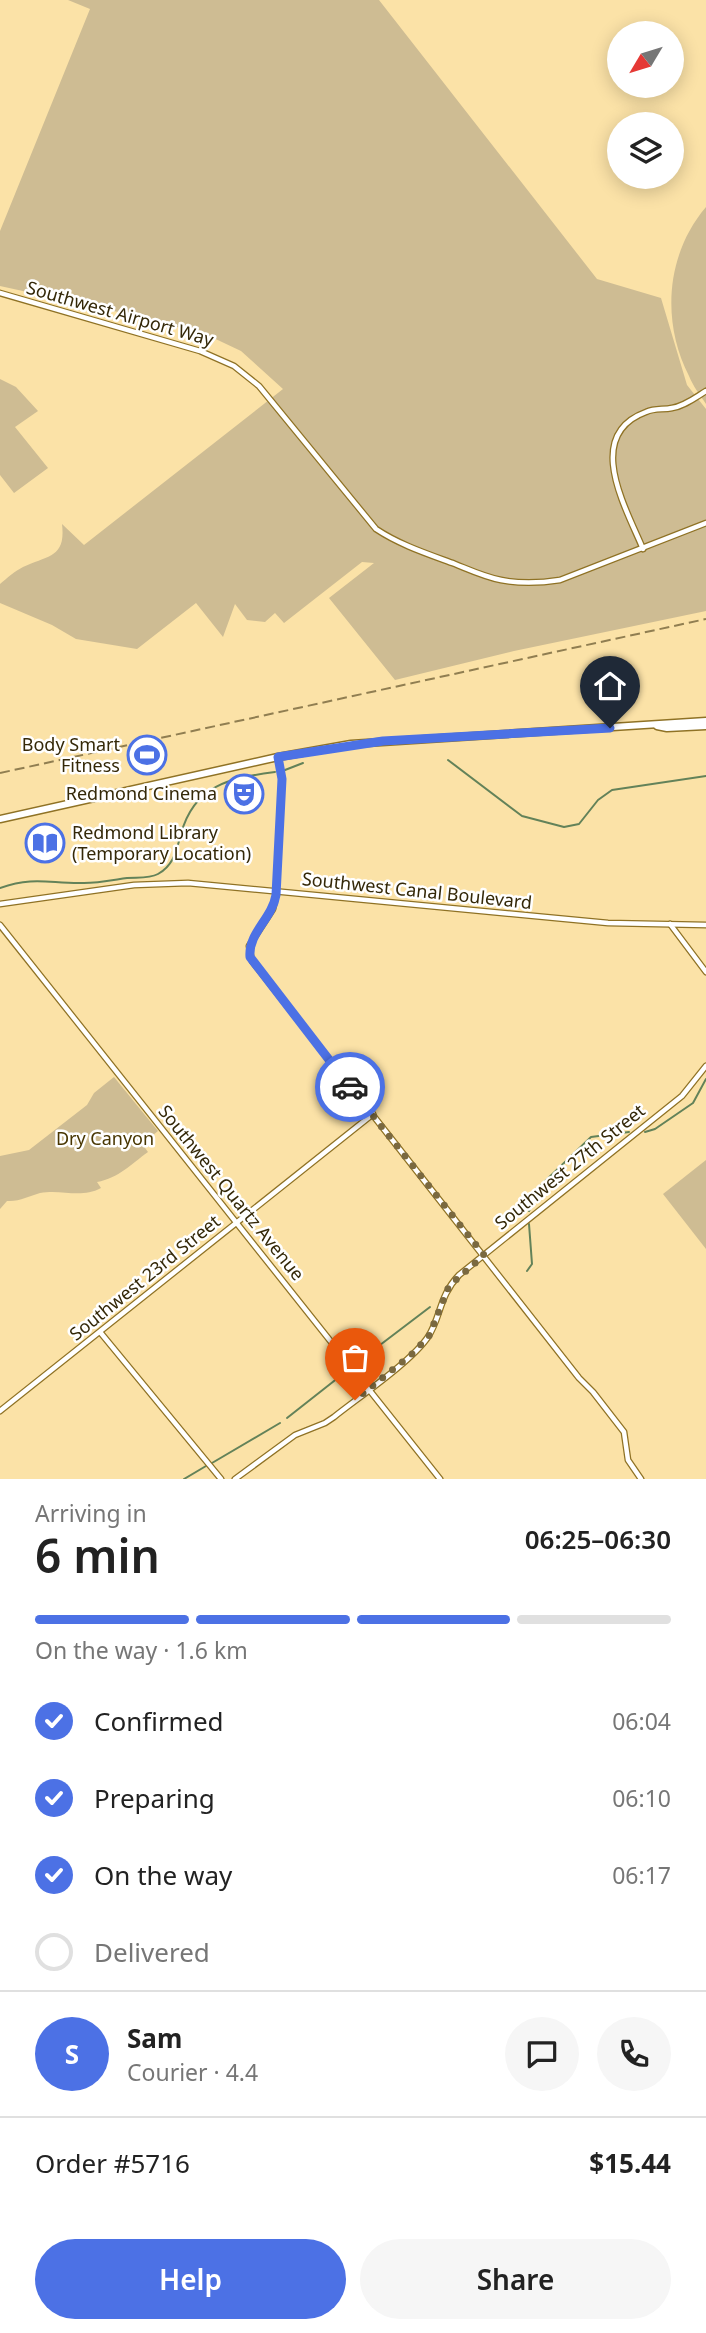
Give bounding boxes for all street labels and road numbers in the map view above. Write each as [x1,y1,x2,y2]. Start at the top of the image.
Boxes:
street label: Southwest Airport Way [24,275,217,351]
street label: Southwest Canal Boulevard [301,866,533,914]
street label: Southwest 27th Street [489,1098,650,1234]
street label: Southwest Quartz Avenue [153,1100,310,1285]
street label: Southwest 23rd Street [64,1209,225,1345]

